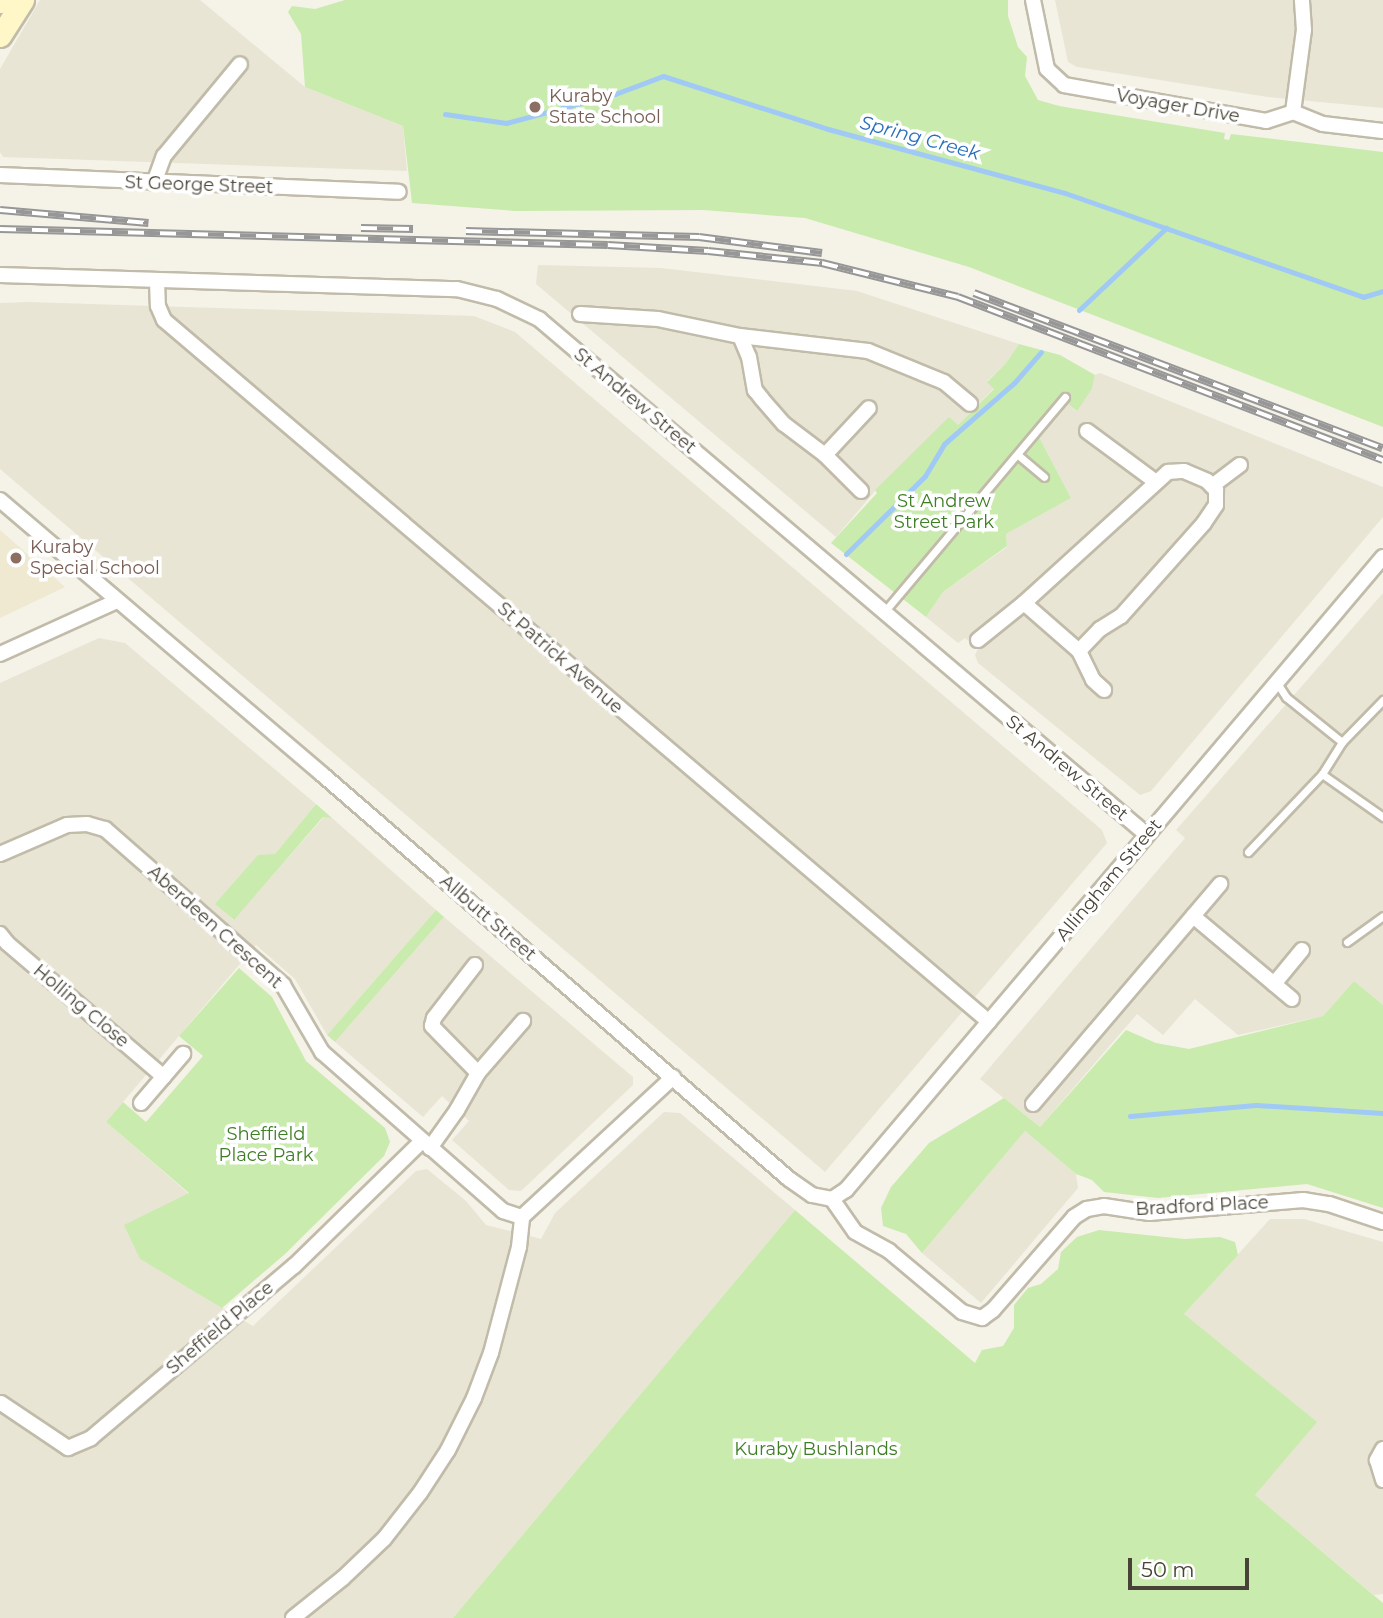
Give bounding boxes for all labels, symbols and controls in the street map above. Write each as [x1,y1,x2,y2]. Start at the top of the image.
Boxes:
street label: Voyager Drive [1115,85,1241,127]
place label: Kuraby State School [549,86,661,128]
marker: Kuraby State School [527,99,543,115]
water label: Spring Creek [858,111,982,165]
street label: St George Street [124,172,274,198]
street label: St Andrew Street [569,344,701,458]
park label: St Andrew Street Park [894,491,994,534]
place label: Kuraby Special School [30,537,160,580]
marker: Kuraby Special School [8,550,24,566]
street label: St Patrick Avenue [493,598,627,718]
street label: St Andrew Street [1001,711,1133,825]
street label: Allingham Street [1052,814,1166,946]
street label: Aberdeen Crescent [143,861,287,993]
street label: Allbutt Street [435,870,541,966]
street label: Holling Close [29,960,133,1052]
park label: Sheffield Place Park [218,1124,314,1166]
street label: Bradford Place [1135,1192,1269,1220]
street label: Sheffield Place [162,1277,278,1379]
park label: Kuraby Bushlands [734,1438,898,1460]
scale bar [1131,1544,1252,1588]
text: 50 m [1141,1557,1195,1582]

